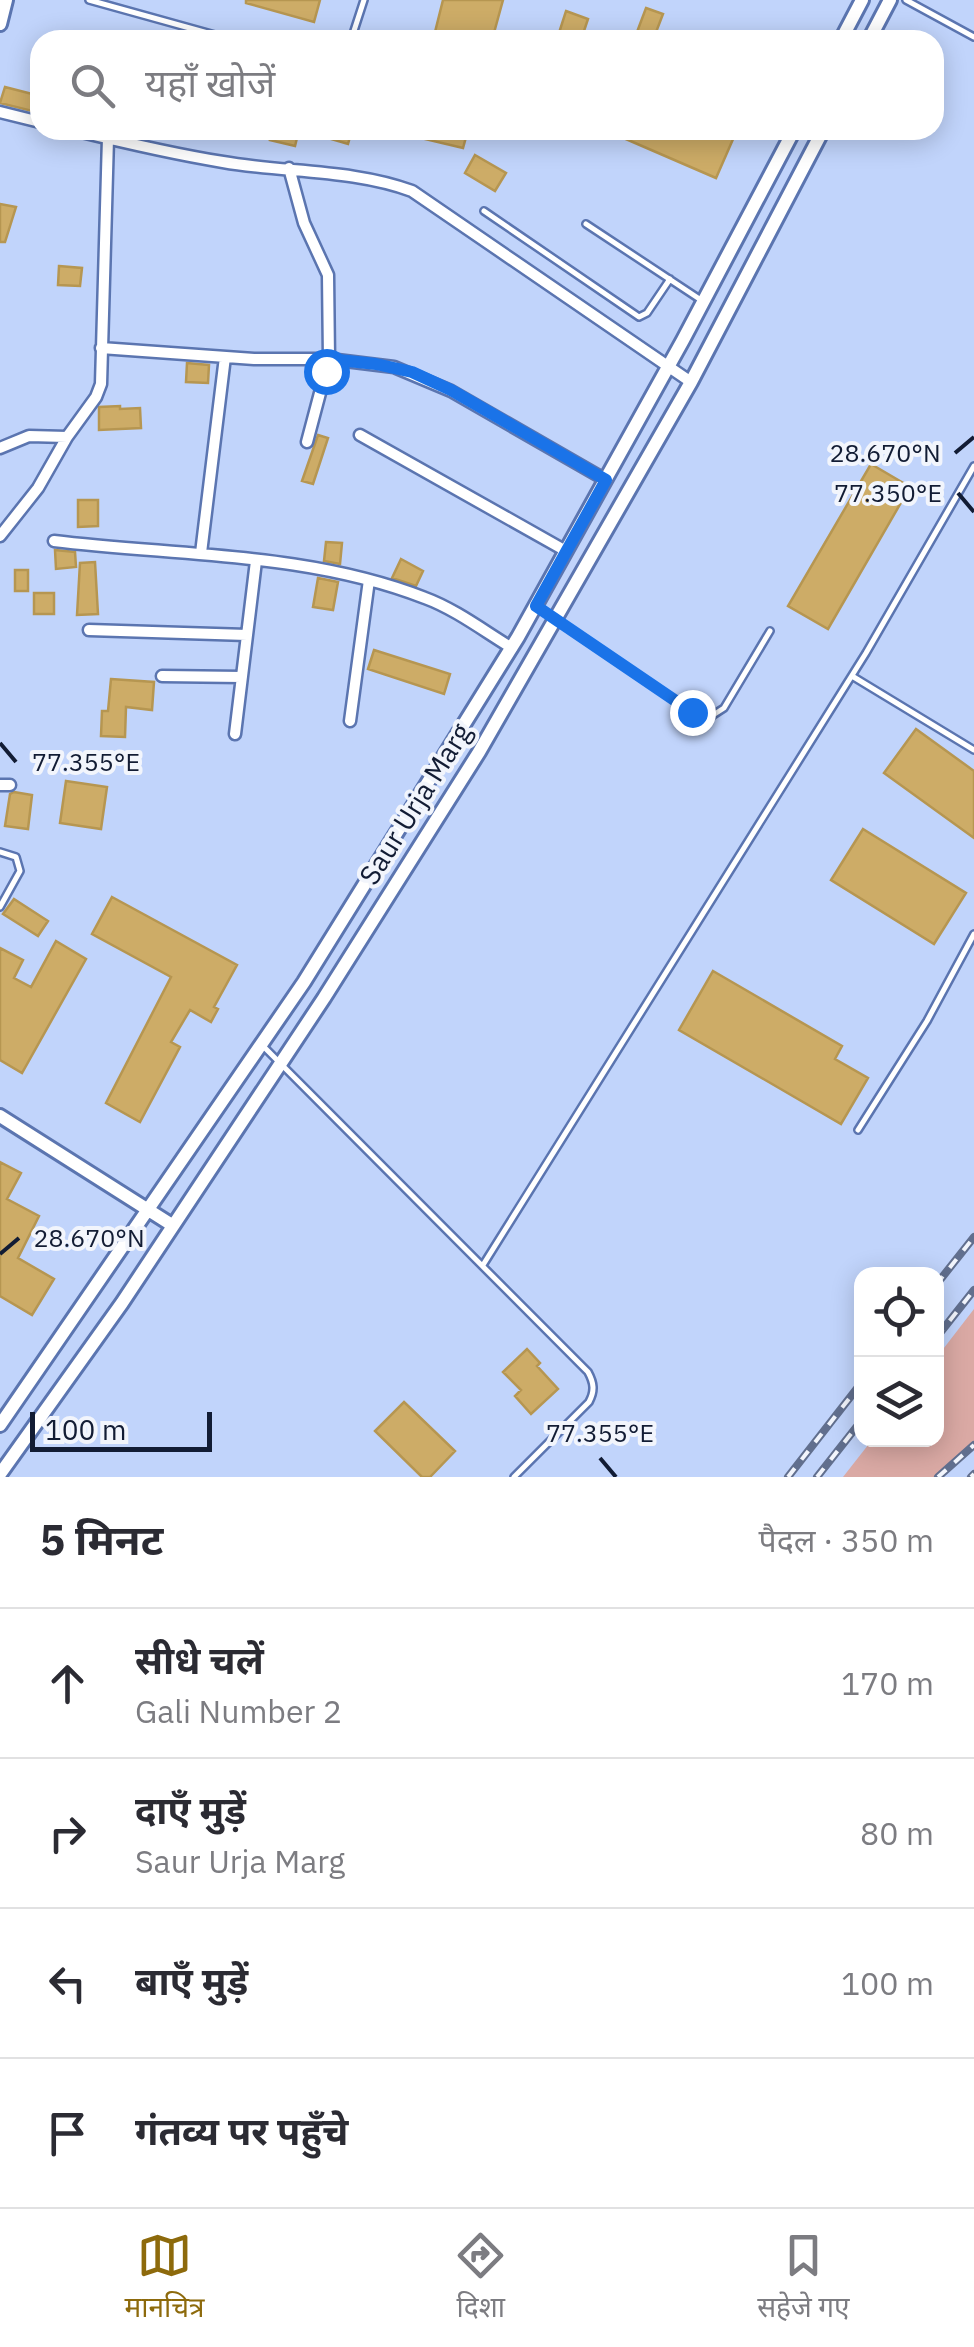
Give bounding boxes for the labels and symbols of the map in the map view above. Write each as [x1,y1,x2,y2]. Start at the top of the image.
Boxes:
route start [304,349,350,395]
text: 28.670°N [829,436,941,469]
text: 77.350°E [834,476,942,509]
route end [670,690,716,736]
street label: Saur Urja Marg [350,716,479,892]
text: 77.355°E [32,745,140,778]
text: 28.670°N [33,1221,145,1254]
scale bar [30,1407,212,1452]
text: 77.355°E [546,1416,654,1449]

